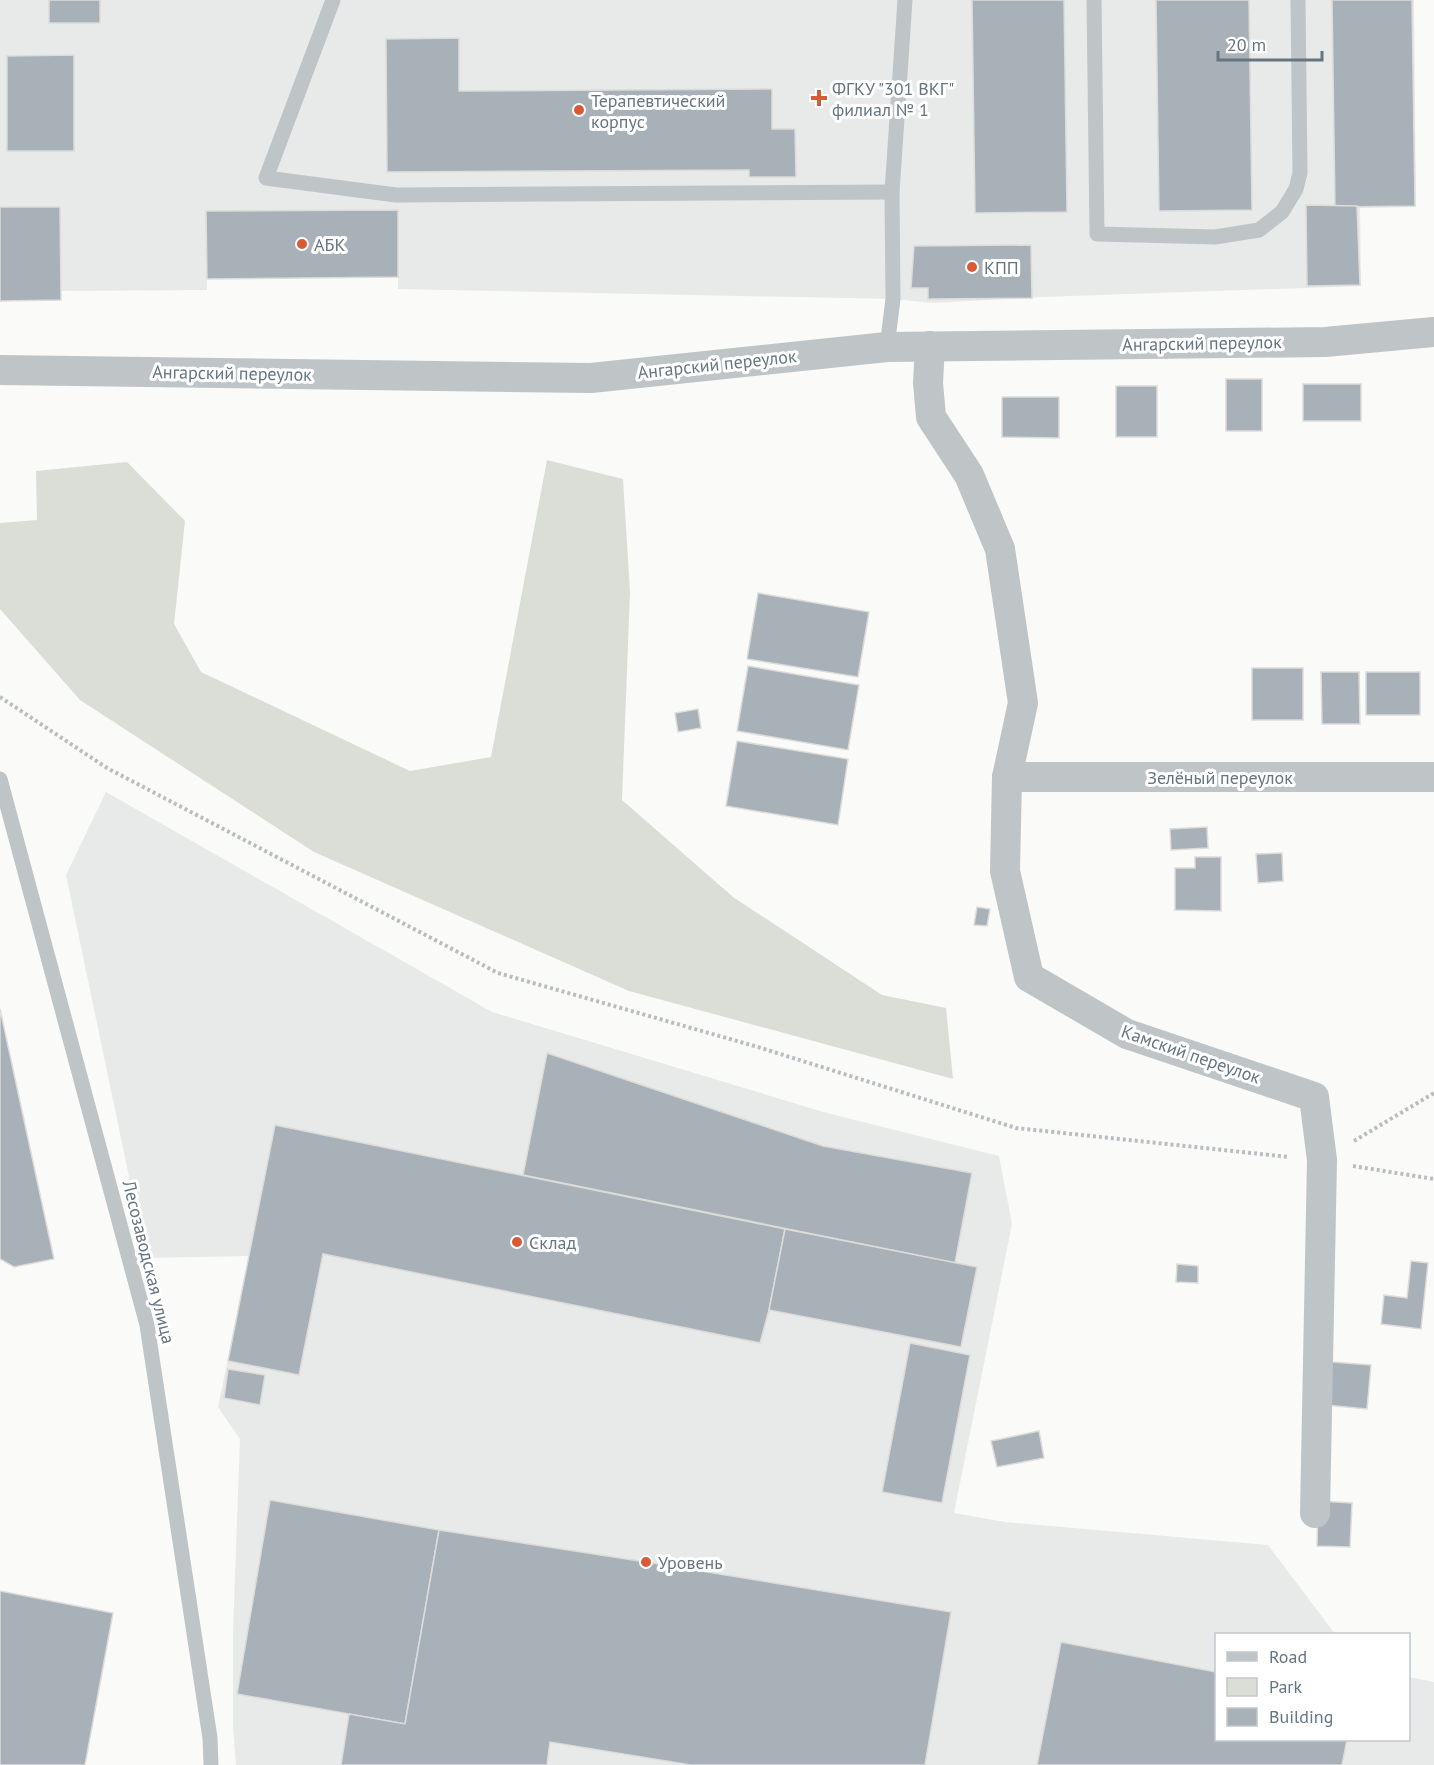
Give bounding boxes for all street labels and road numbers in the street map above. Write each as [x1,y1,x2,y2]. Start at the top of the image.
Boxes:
street label: Ангарский переулок [1122,330,1282,356]
street label: Ангарский переулок [636,344,798,384]
street label: Ангарский переулок [152,360,312,386]
street label: Зелёный переулок [1147,766,1293,789]
street label: Камский переулок [1118,1019,1264,1089]
street label: Лесозаводская улица [117,1177,180,1346]

